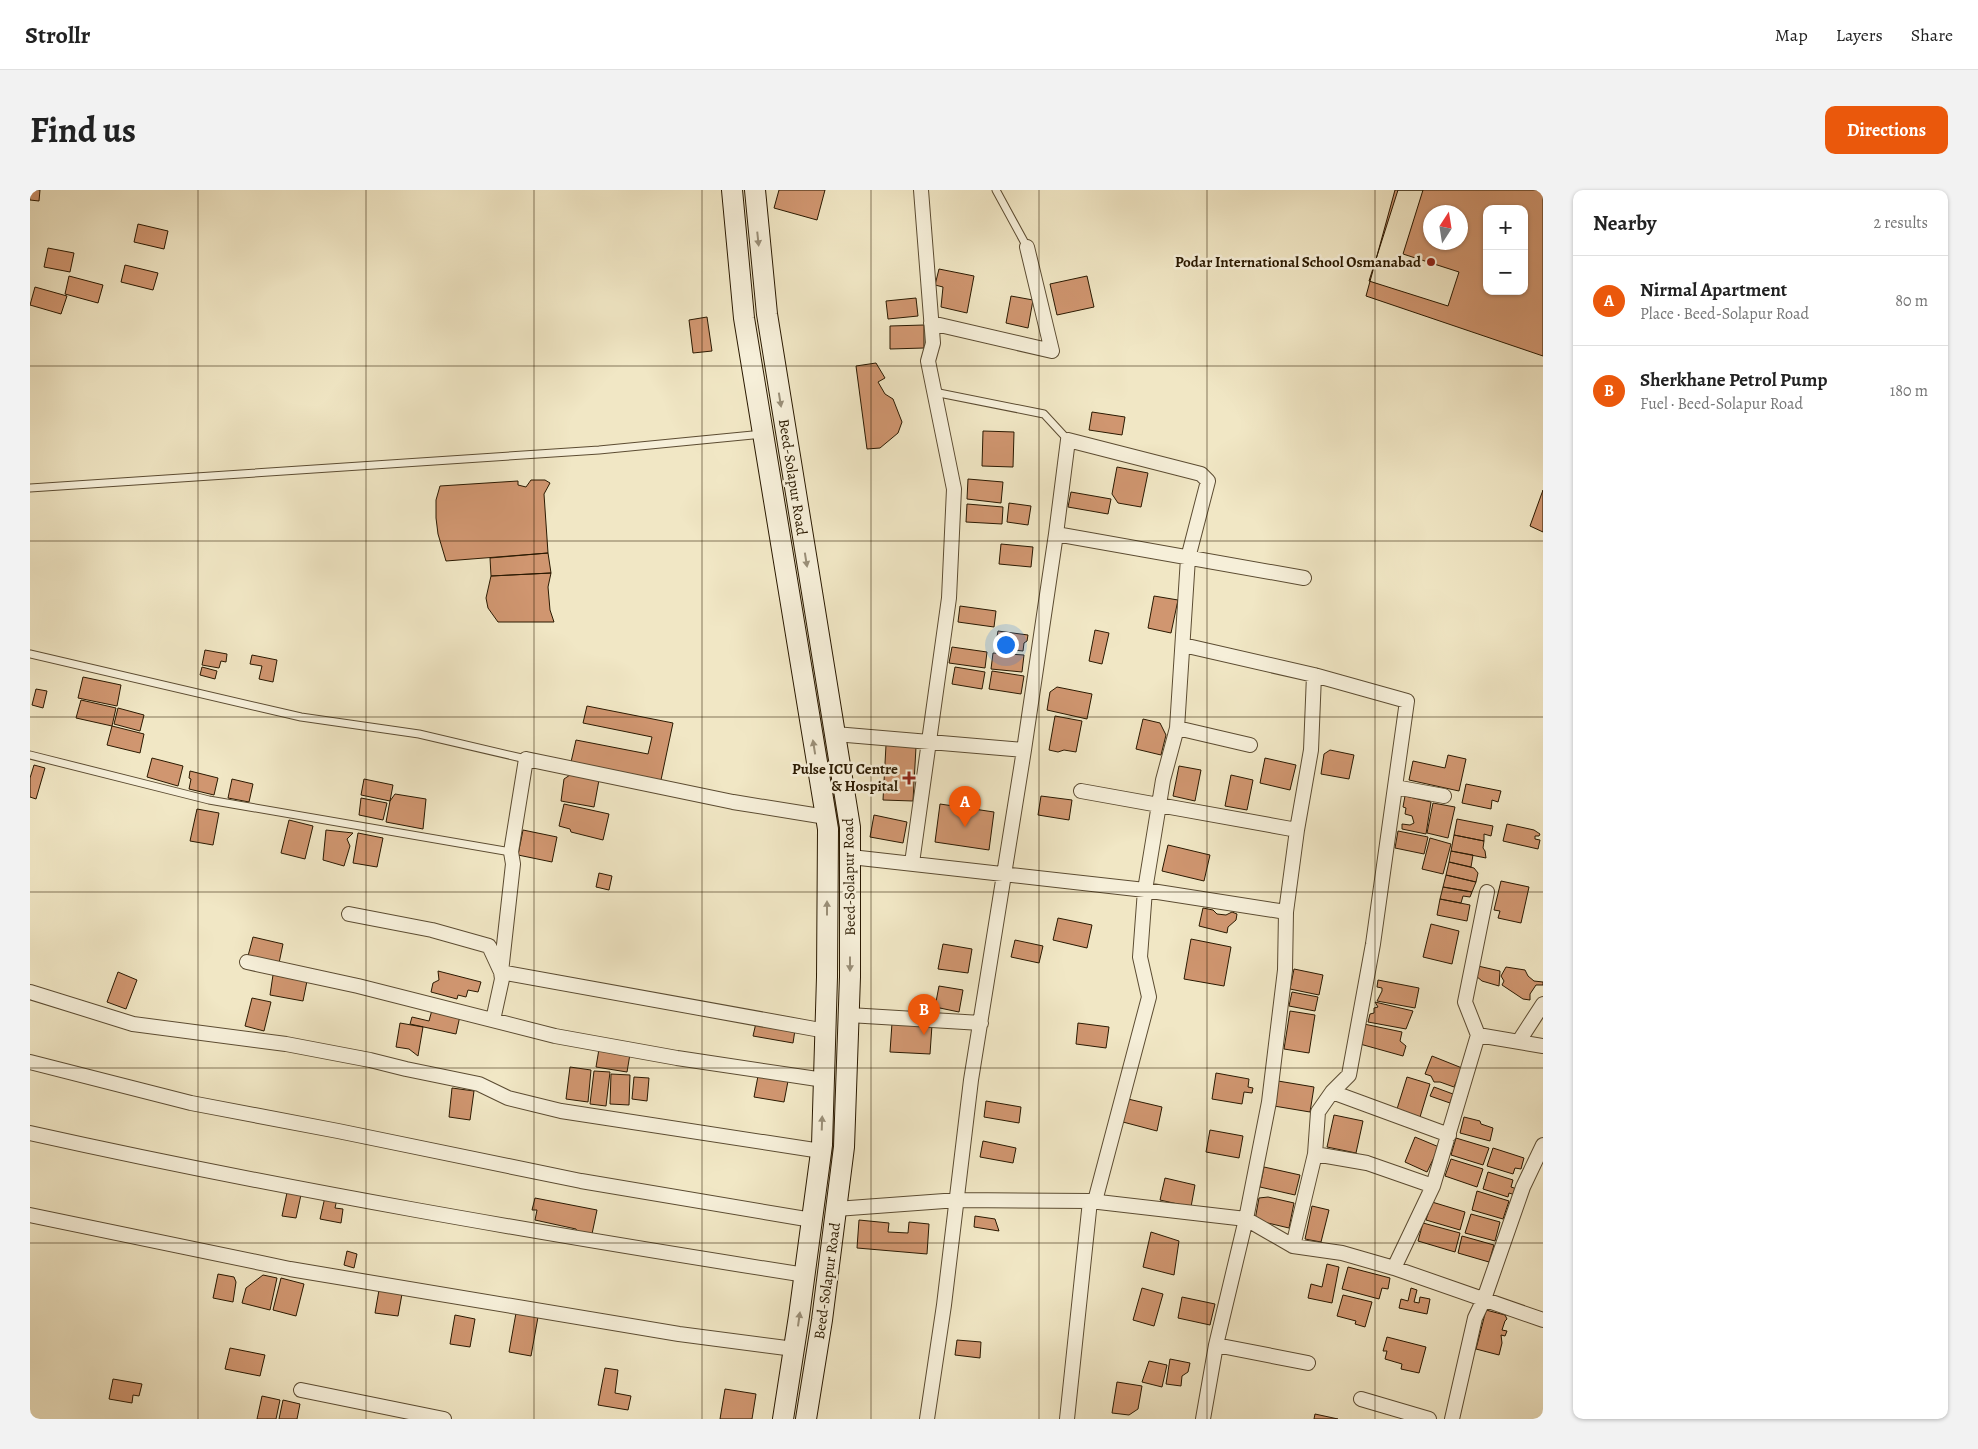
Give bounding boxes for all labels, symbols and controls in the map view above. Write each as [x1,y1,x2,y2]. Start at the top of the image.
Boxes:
text: Strollr [25,19,90,51]
text: Map [1775,23,1808,47]
text: Layers [1836,23,1883,47]
text: Share [1911,23,1953,47]
text: Find us [30,106,136,154]
button: Directions [1825,106,1948,154]
north arrow [1423,205,1468,250]
map controls [1483,205,1528,295]
button: + [1483,205,1528,250]
text: Nearby [1593,209,1656,237]
text: 2 results [1873,212,1928,234]
one-way arrow [754,231,762,247]
button: − [1483,250,1528,295]
place label: Podar International School Osmanabad [1175,252,1422,272]
marker: Podar International School Osmanabad [1425,256,1437,268]
text: Nirmal Apartment [1640,277,1787,303]
text: A [1604,290,1614,312]
text: 80 m [1895,290,1928,312]
text: Place · Beed-Solapur Road [1640,303,1809,325]
text: Sherkhane Petrol Pump [1640,367,1828,393]
text: B [1604,380,1614,402]
text: 180 m [1890,380,1928,402]
one-way arrow [777,392,785,408]
text: Fuel · Beed-Solapur Road [1640,393,1803,415]
street label: Beed-Solapur Road [774,417,812,538]
one-way arrow [803,552,811,568]
your location [993,632,1019,658]
one-way arrow [810,738,818,754]
place label: Pulse ICU Centre & Hospital [792,759,898,796]
marker: Pulse ICU Centre & Hospital [902,771,916,785]
pin: A [949,786,981,827]
street label: Beed-Solapur Road [838,817,860,936]
one-way arrow [823,900,831,916]
one-way arrow [846,956,854,972]
pin: B [908,994,940,1035]
one-way arrow [819,1115,827,1131]
street label: Beed-Solapur Road [809,1220,845,1341]
one-way arrow [795,1311,803,1327]

